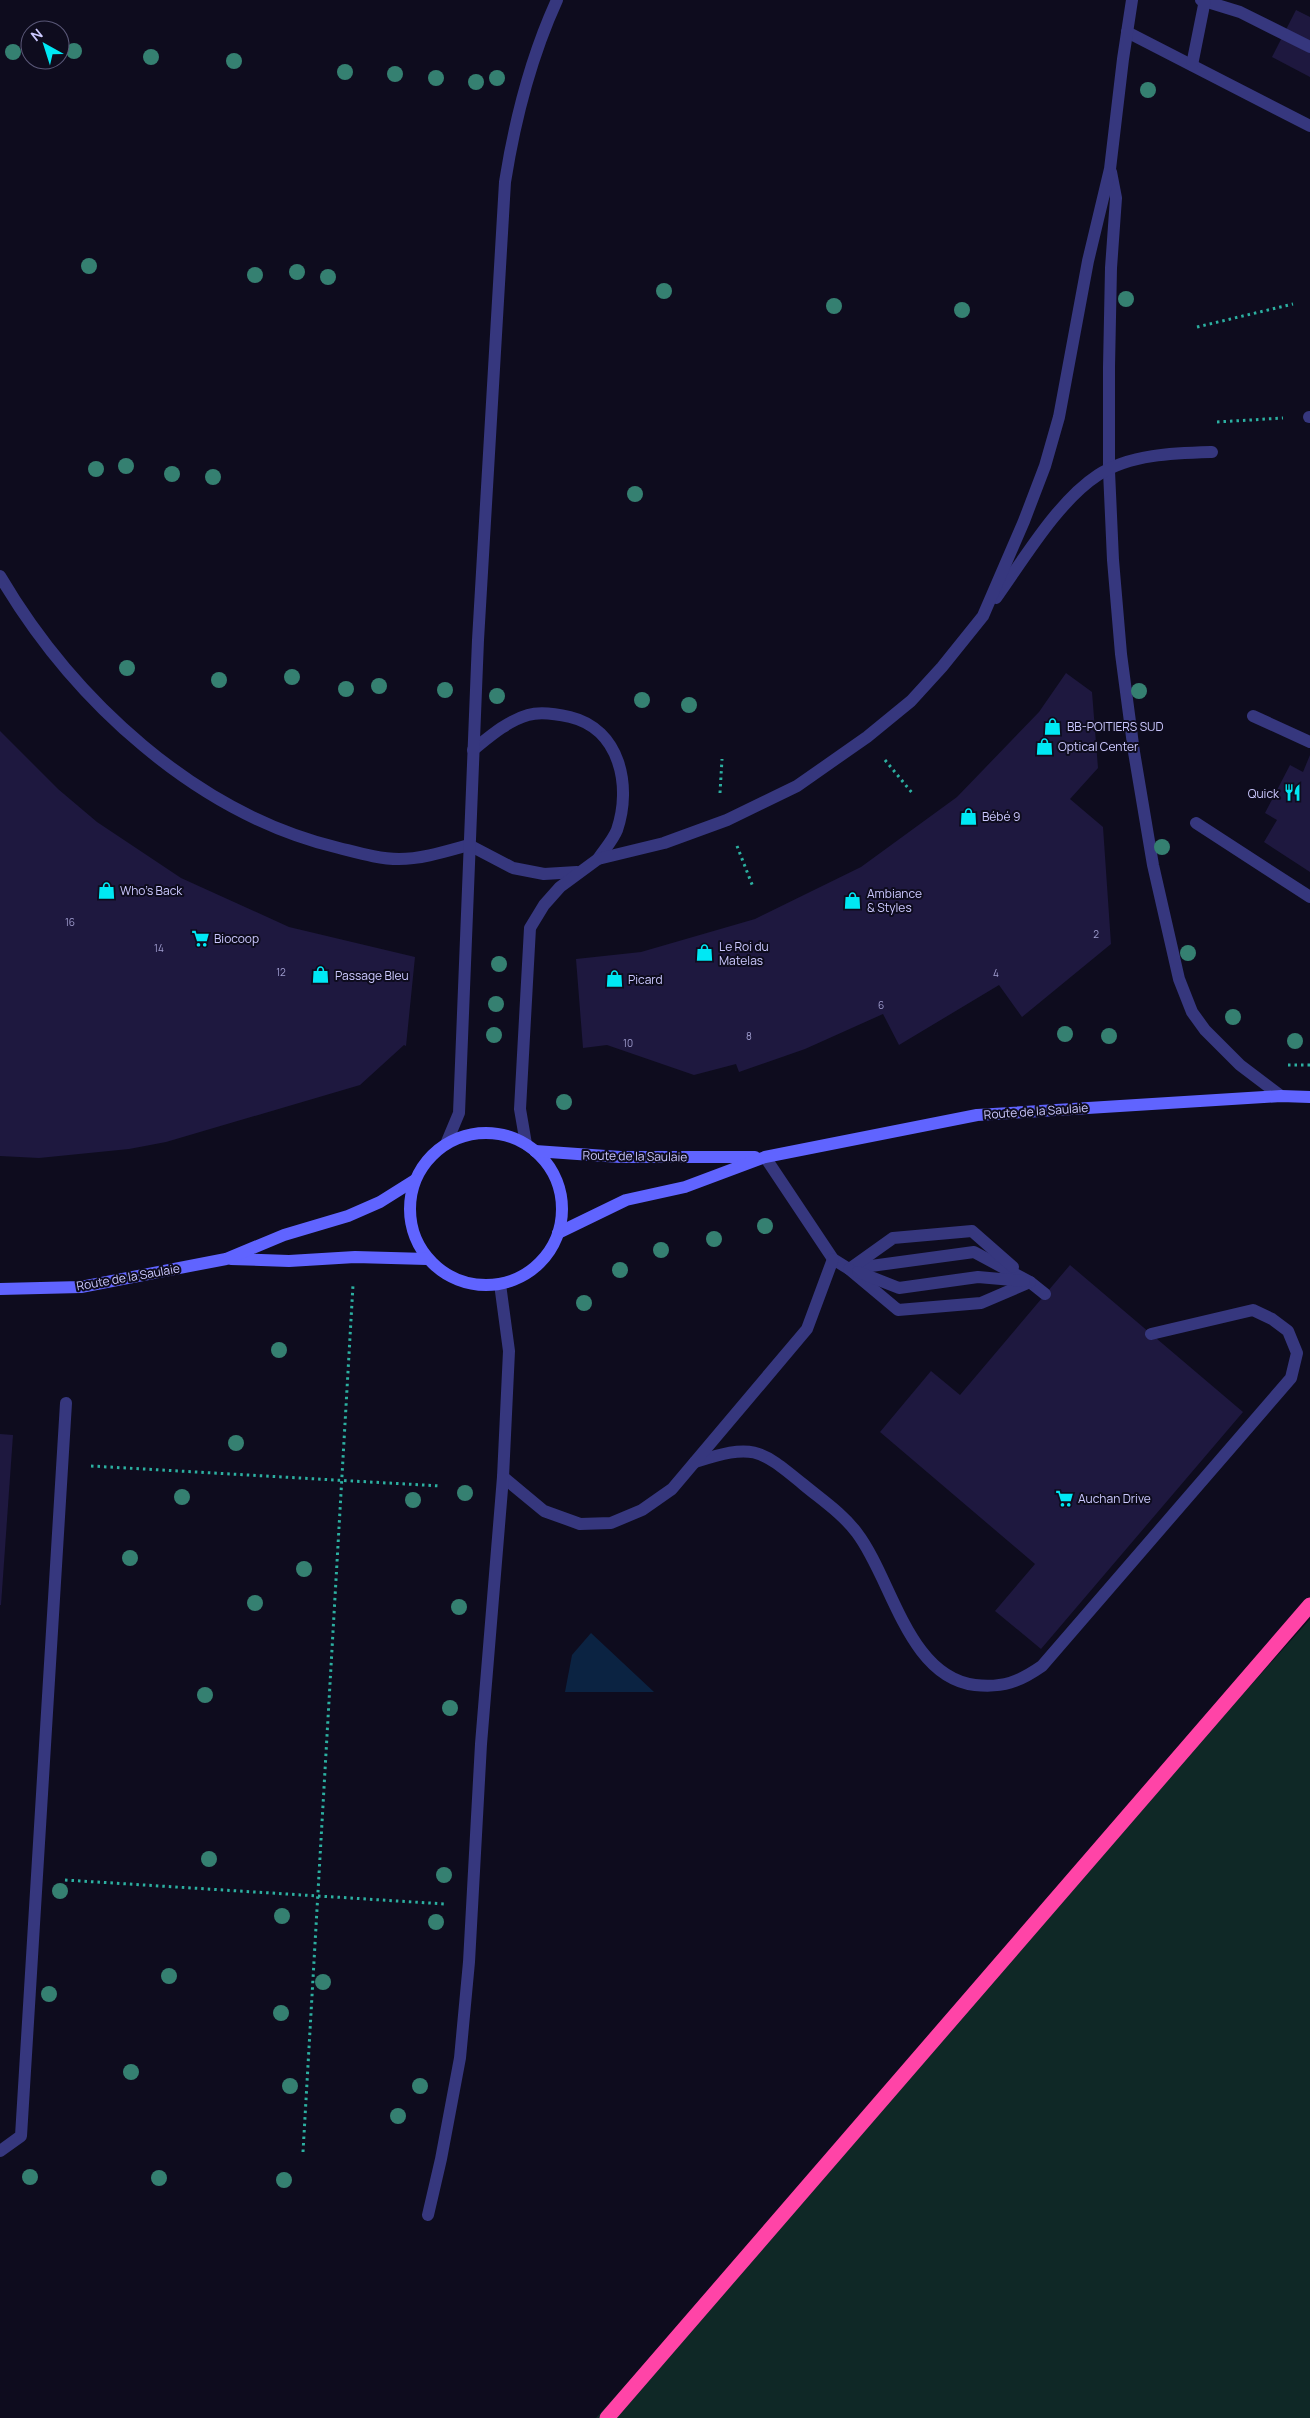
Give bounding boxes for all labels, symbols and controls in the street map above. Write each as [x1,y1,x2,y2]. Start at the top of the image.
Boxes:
north arrow [20,20,70,70]
text: N [27,24,46,45]
shop icon: BB-POITIERS SUD [1043,716,1063,736]
place label: BB-POITIERS SUD [1067,718,1164,735]
shop icon: Optical Center [1034,736,1054,756]
place label: Optical Center [1058,738,1139,755]
restaurant icon: Quick [1283,783,1303,803]
place label: Quick [1248,785,1280,802]
shop icon: Bébé 9 [958,806,978,826]
place label: Bébé 9 [982,808,1020,825]
shop icon: Who's Back [96,880,116,900]
place label: Who's Back [120,882,183,899]
place label: Ambiance & Styles [867,885,922,916]
shop icon: Ambiance & Styles [843,890,863,910]
house number: 16 [65,915,75,929]
house number: 2 [1093,927,1099,941]
supermarket icon: Biocoop [190,928,210,948]
place label: Biocoop [214,930,259,947]
place label: Le Roi du Matelas [719,938,769,969]
house number: 14 [154,941,164,955]
shop icon: Le Roi du Matelas [695,943,715,963]
house number: 12 [276,965,286,979]
shop icon: Passage Bleu [311,965,331,985]
house number: 4 [993,966,999,980]
place label: Passage Bleu [335,967,409,984]
shop icon: Picard [604,969,624,989]
place label: Picard [628,971,663,988]
house number: 6 [878,998,884,1012]
house number: 8 [746,1029,752,1043]
house number: 10 [623,1036,633,1050]
street label: Route de la Saulaie [983,1099,1089,1123]
street label: Route de la Saulaie [583,1147,687,1165]
street label: Route de la Saulaie [75,1260,181,1294]
supermarket icon: Auchan Drive [1054,1488,1074,1508]
place label: Auchan Drive [1078,1490,1151,1507]

